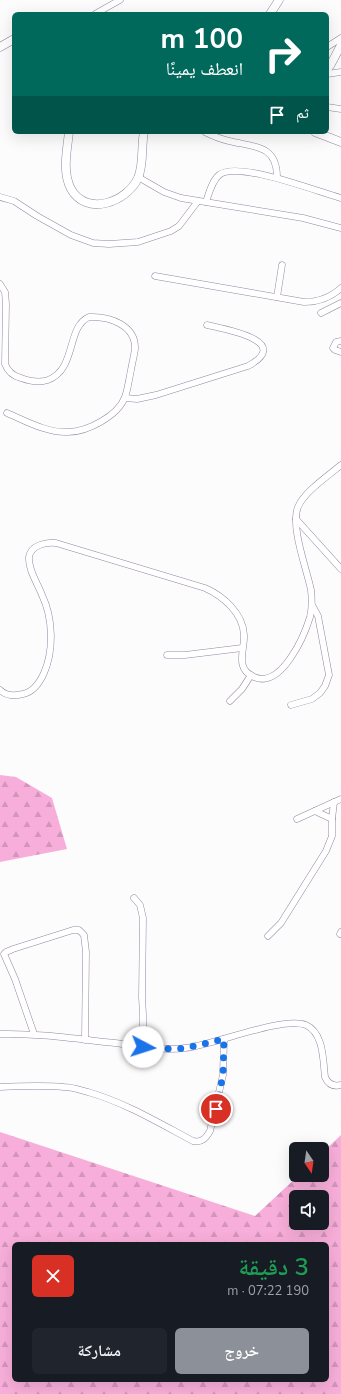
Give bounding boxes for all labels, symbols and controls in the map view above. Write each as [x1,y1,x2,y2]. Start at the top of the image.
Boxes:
text: 100 m [160,20,243,58]
icon: right [257,28,309,80]
text: انعطف يمينًا [166,57,243,81]
text: ثم [296,103,309,123]
icon: arrive [266,104,288,126]
position arrow [122,1026,164,1068]
pin [199,1092,233,1126]
icon: arrive [205,1098,227,1120]
north arrow [289,1142,329,1182]
map controls [289,1142,329,1230]
button: sound [289,1190,329,1230]
text: 3 دقيقة [238,1251,309,1283]
button: close [32,1255,74,1297]
text: 190 m · 07:22 [227,1282,309,1300]
button: مشاركة [32,1328,167,1374]
button: خروج [175,1328,309,1374]

